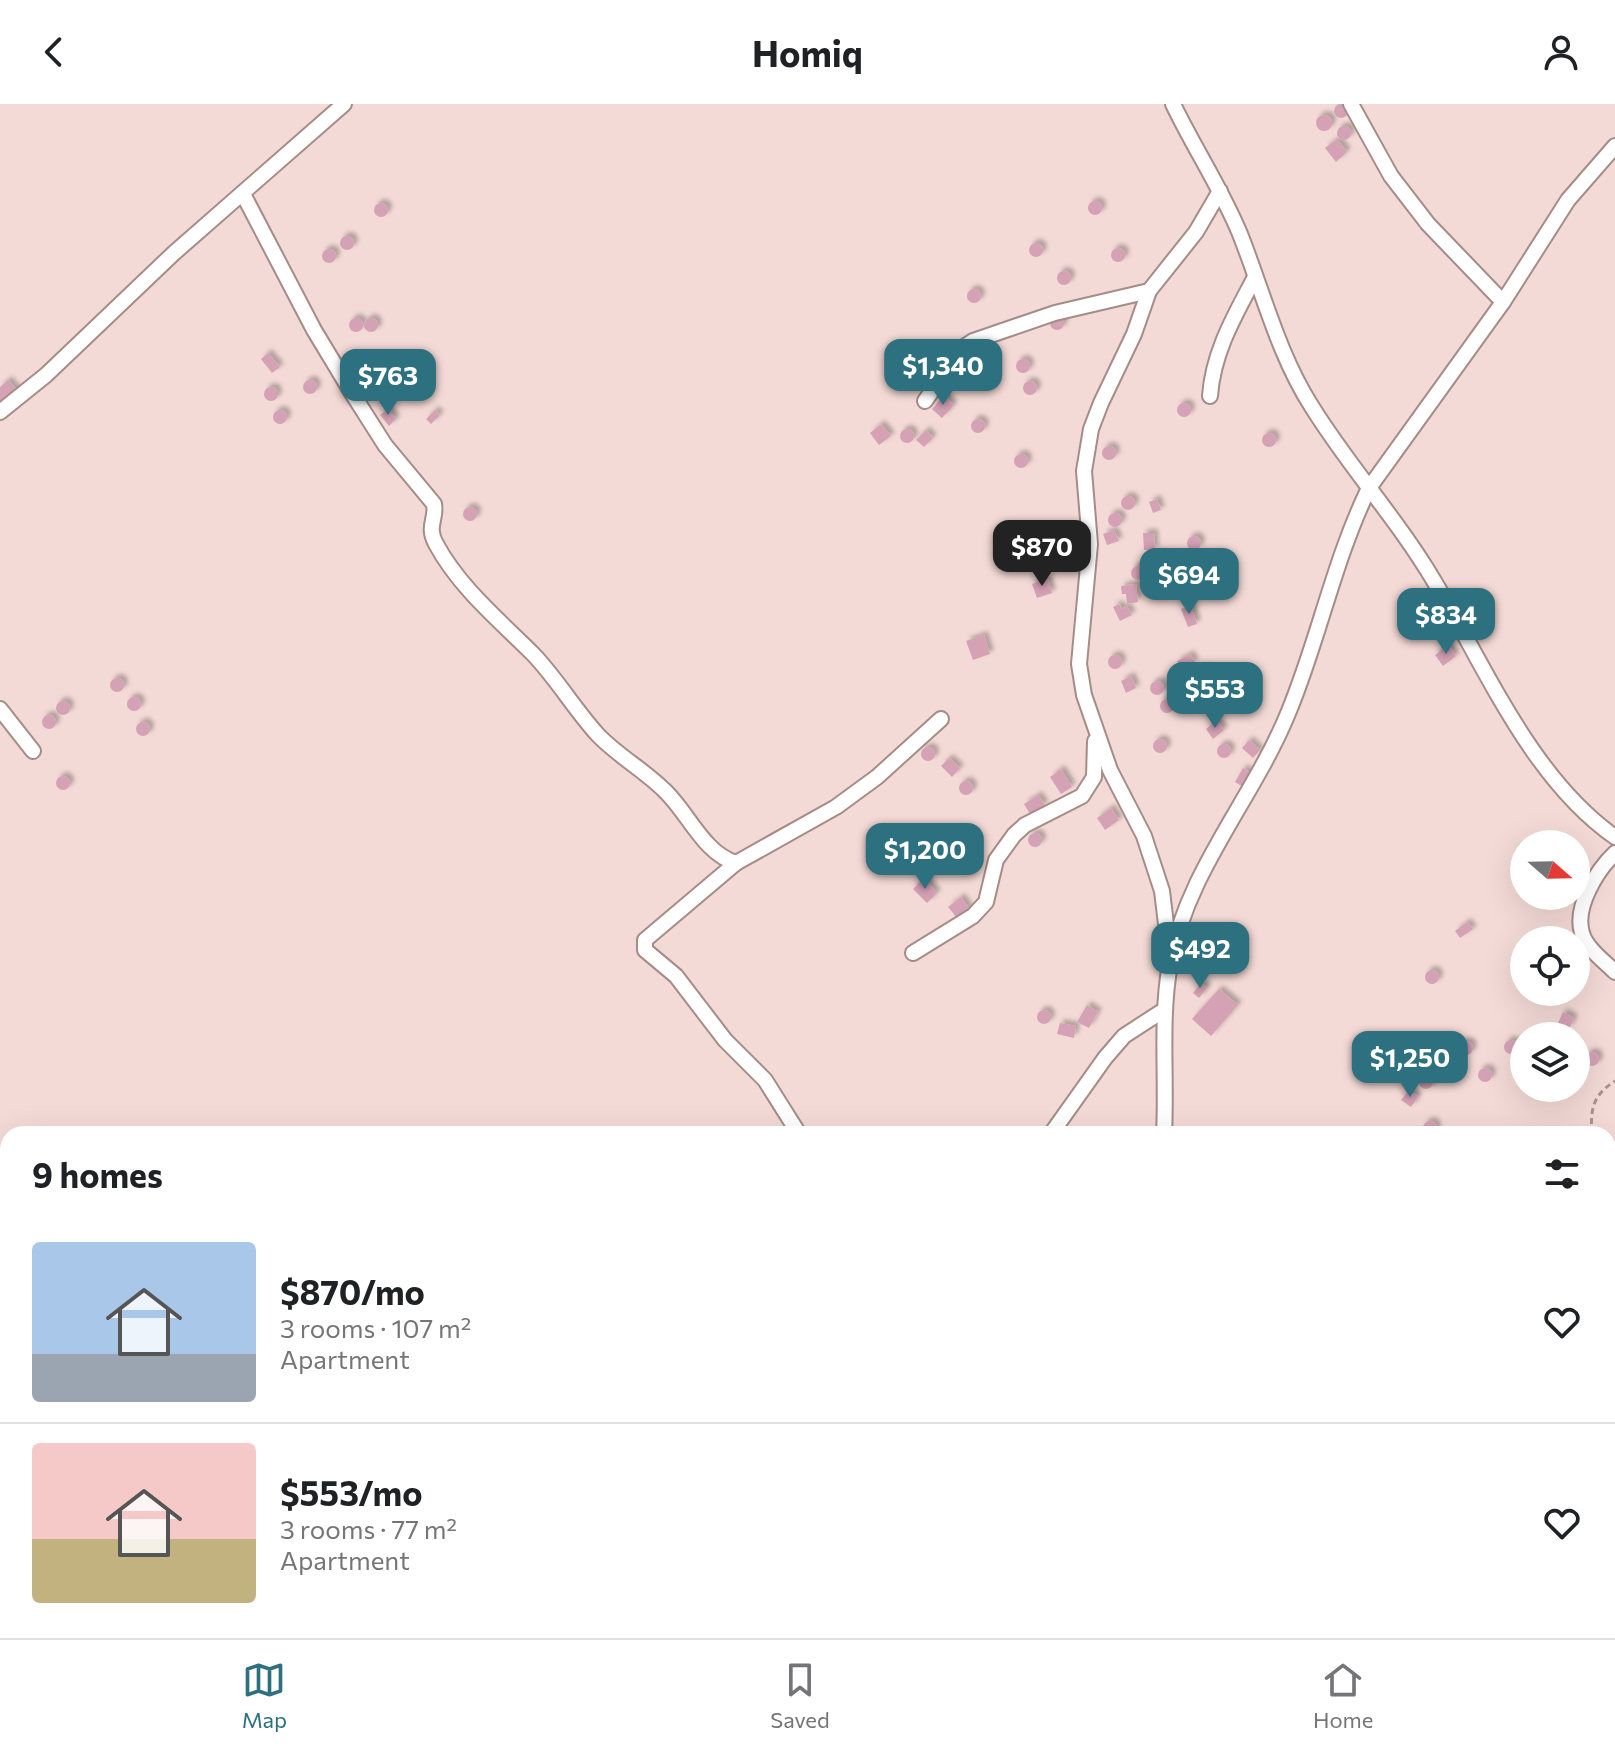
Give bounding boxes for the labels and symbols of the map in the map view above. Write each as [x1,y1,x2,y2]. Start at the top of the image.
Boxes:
pin: $1,340 [878,339,1008,407]
pin: $763 [341,349,435,417]
pin: $870 [995,520,1089,588]
pin: $694 [1142,548,1236,616]
pin: $834 [1399,588,1493,656]
pin: $553 [1168,662,1262,730]
pin: $1,200 [860,823,990,891]
north arrow [1510,830,1590,910]
pin: $492 [1153,922,1247,990]
pin: $1,250 [1345,1031,1475,1099]

